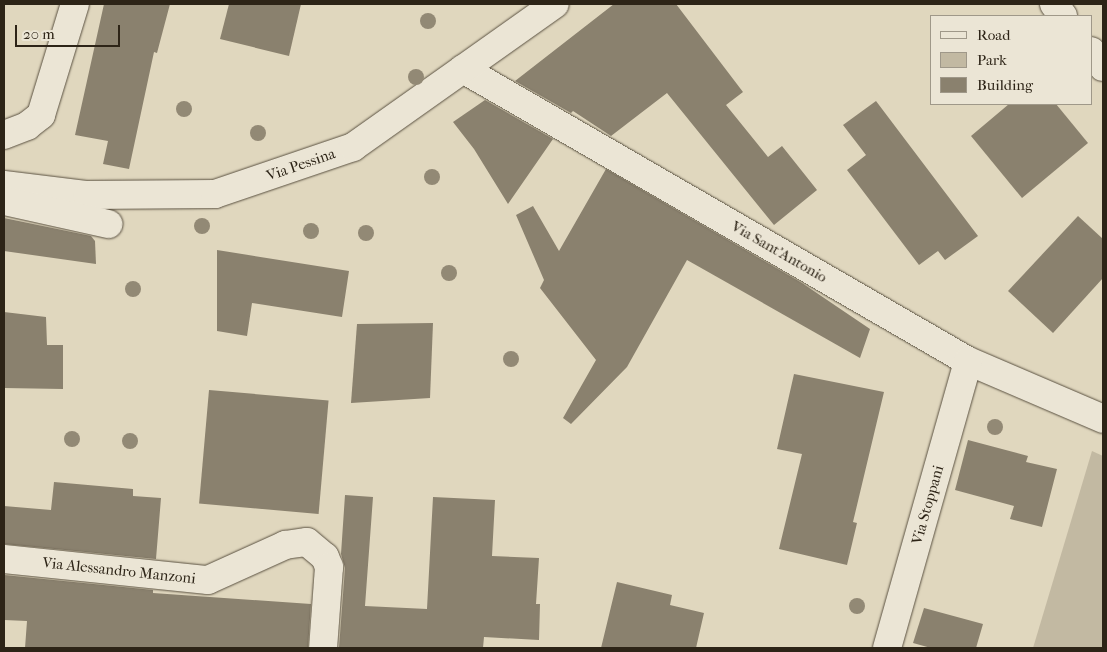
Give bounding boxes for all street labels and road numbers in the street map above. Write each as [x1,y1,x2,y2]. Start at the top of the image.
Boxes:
street label: Via Pessina [264,145,338,185]
street label: Via Sant'Antonio [728,217,830,287]
street label: Via Stoppani [908,463,948,547]
street label: Via Alessandro Manzoni [41,554,197,588]

